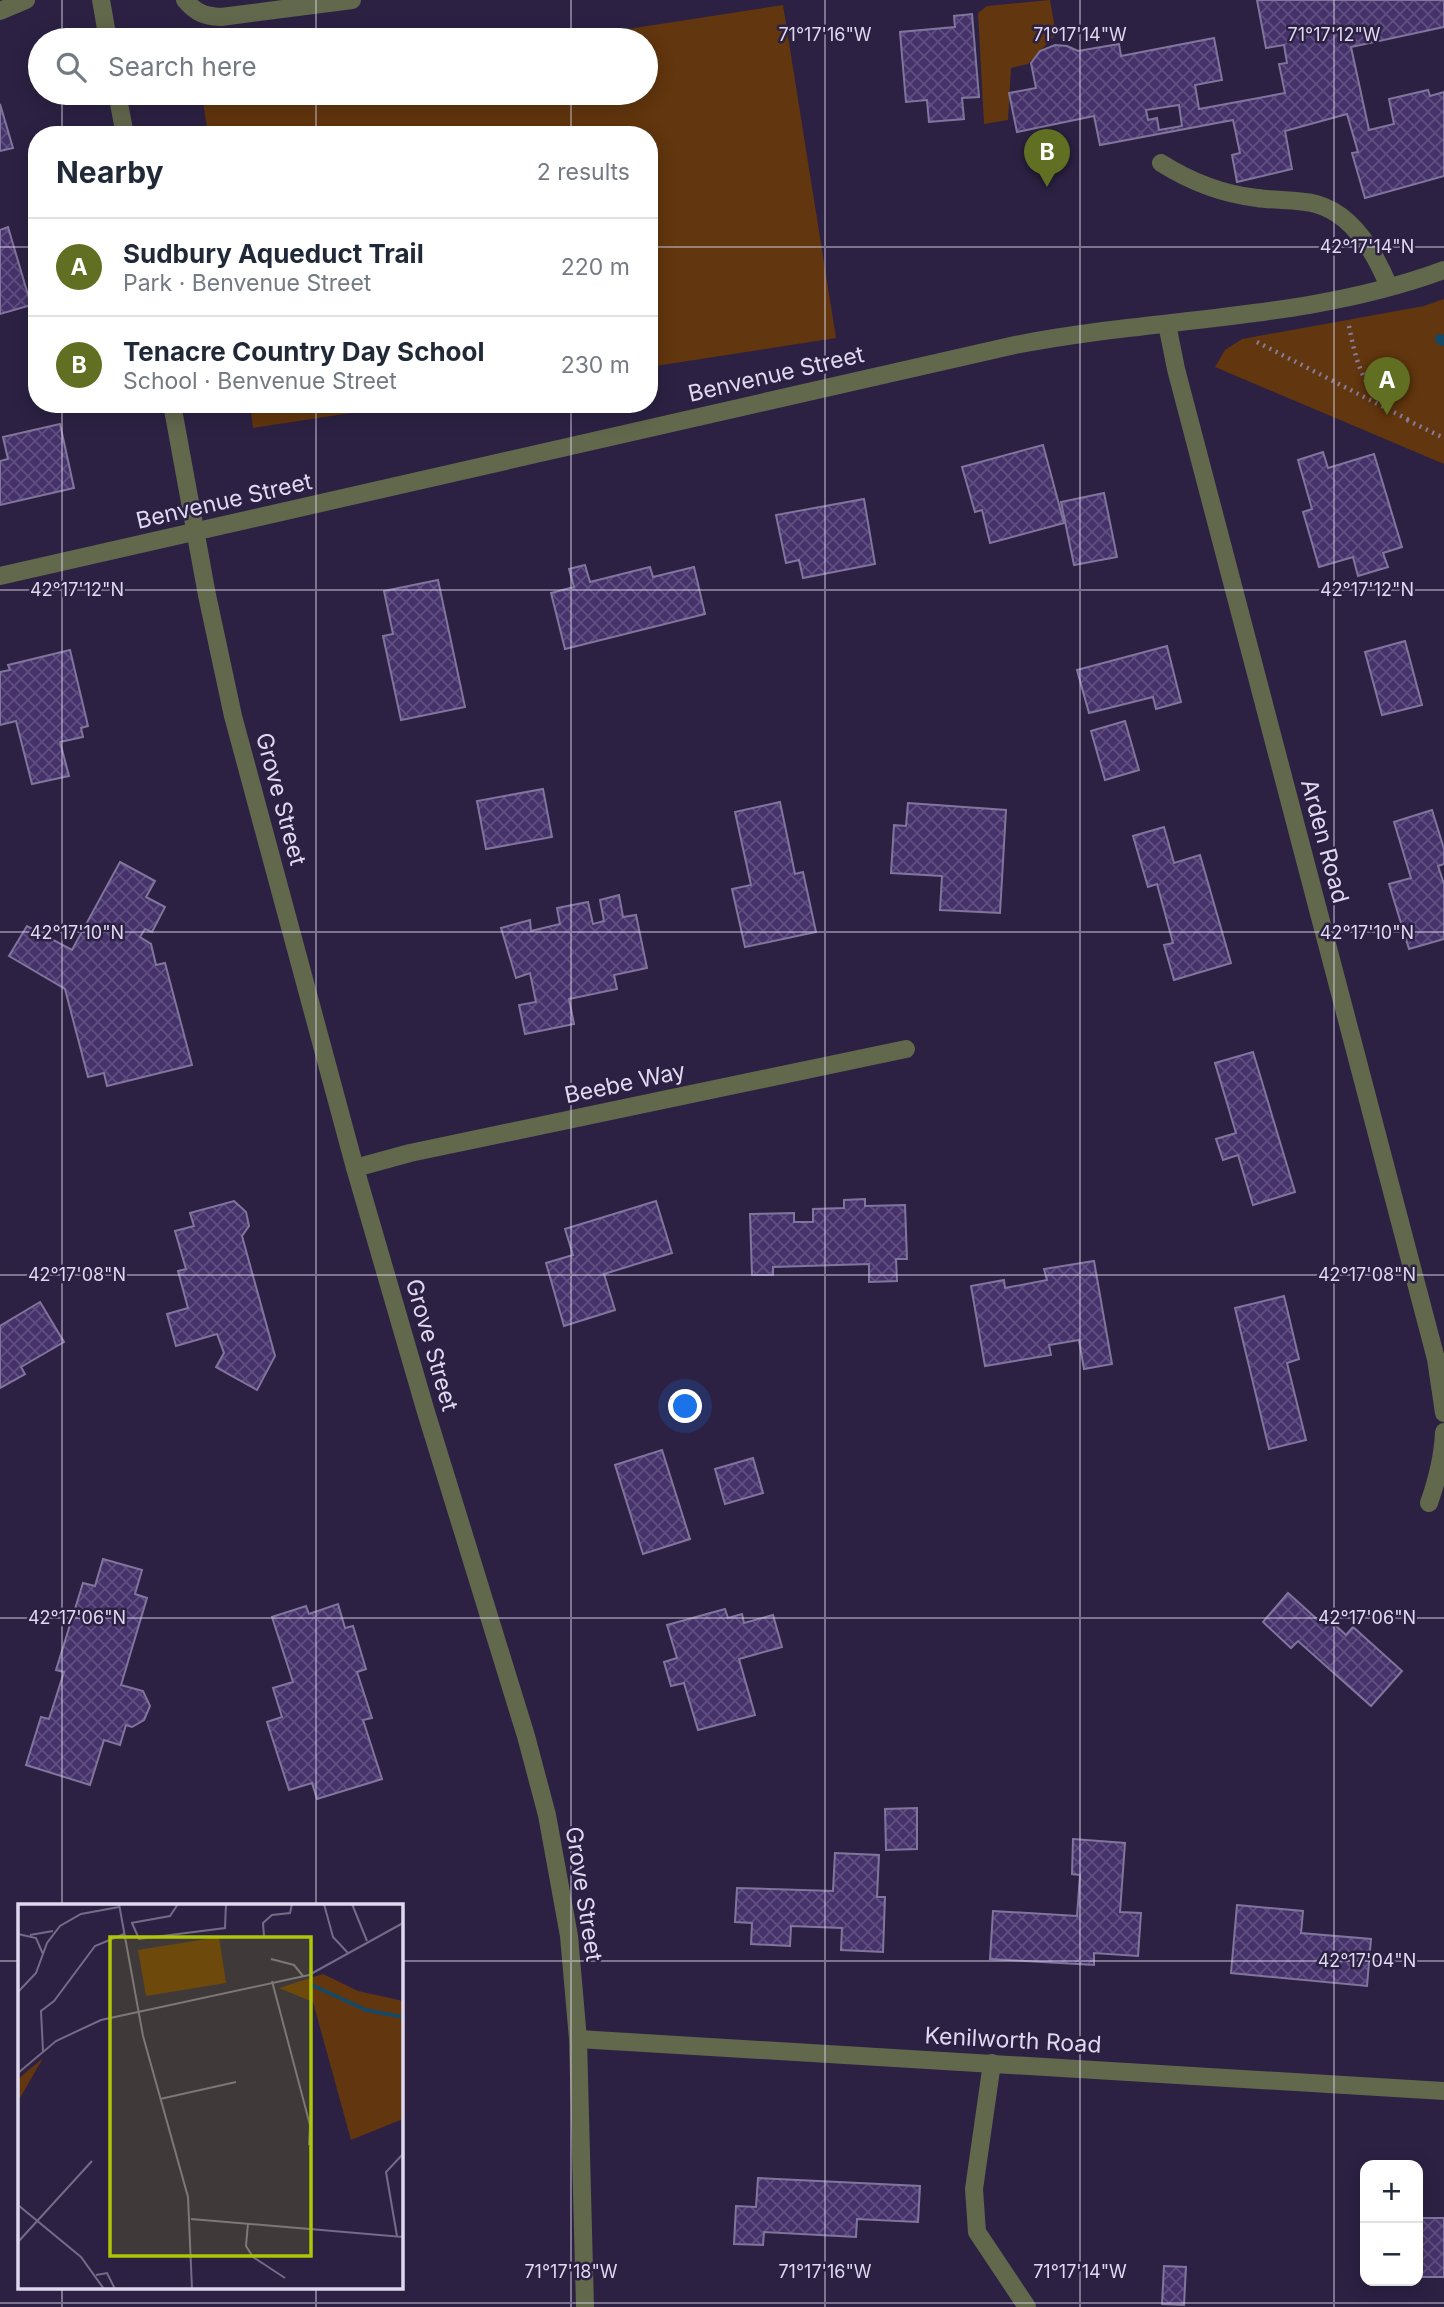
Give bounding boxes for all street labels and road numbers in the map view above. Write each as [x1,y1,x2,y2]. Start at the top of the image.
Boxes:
street label: Benvenue Street [685,340,867,408]
street label: Benvenue Street [133,467,315,535]
street label: Grove Street [250,730,312,869]
street label: Arden Road [1295,776,1355,906]
street label: Beebe Way [562,1057,688,1109]
street label: Grove Street [400,1276,464,1415]
street label: Grove Street [560,1825,609,1964]
street label: Kenilworth Road [924,2021,1102,2059]

